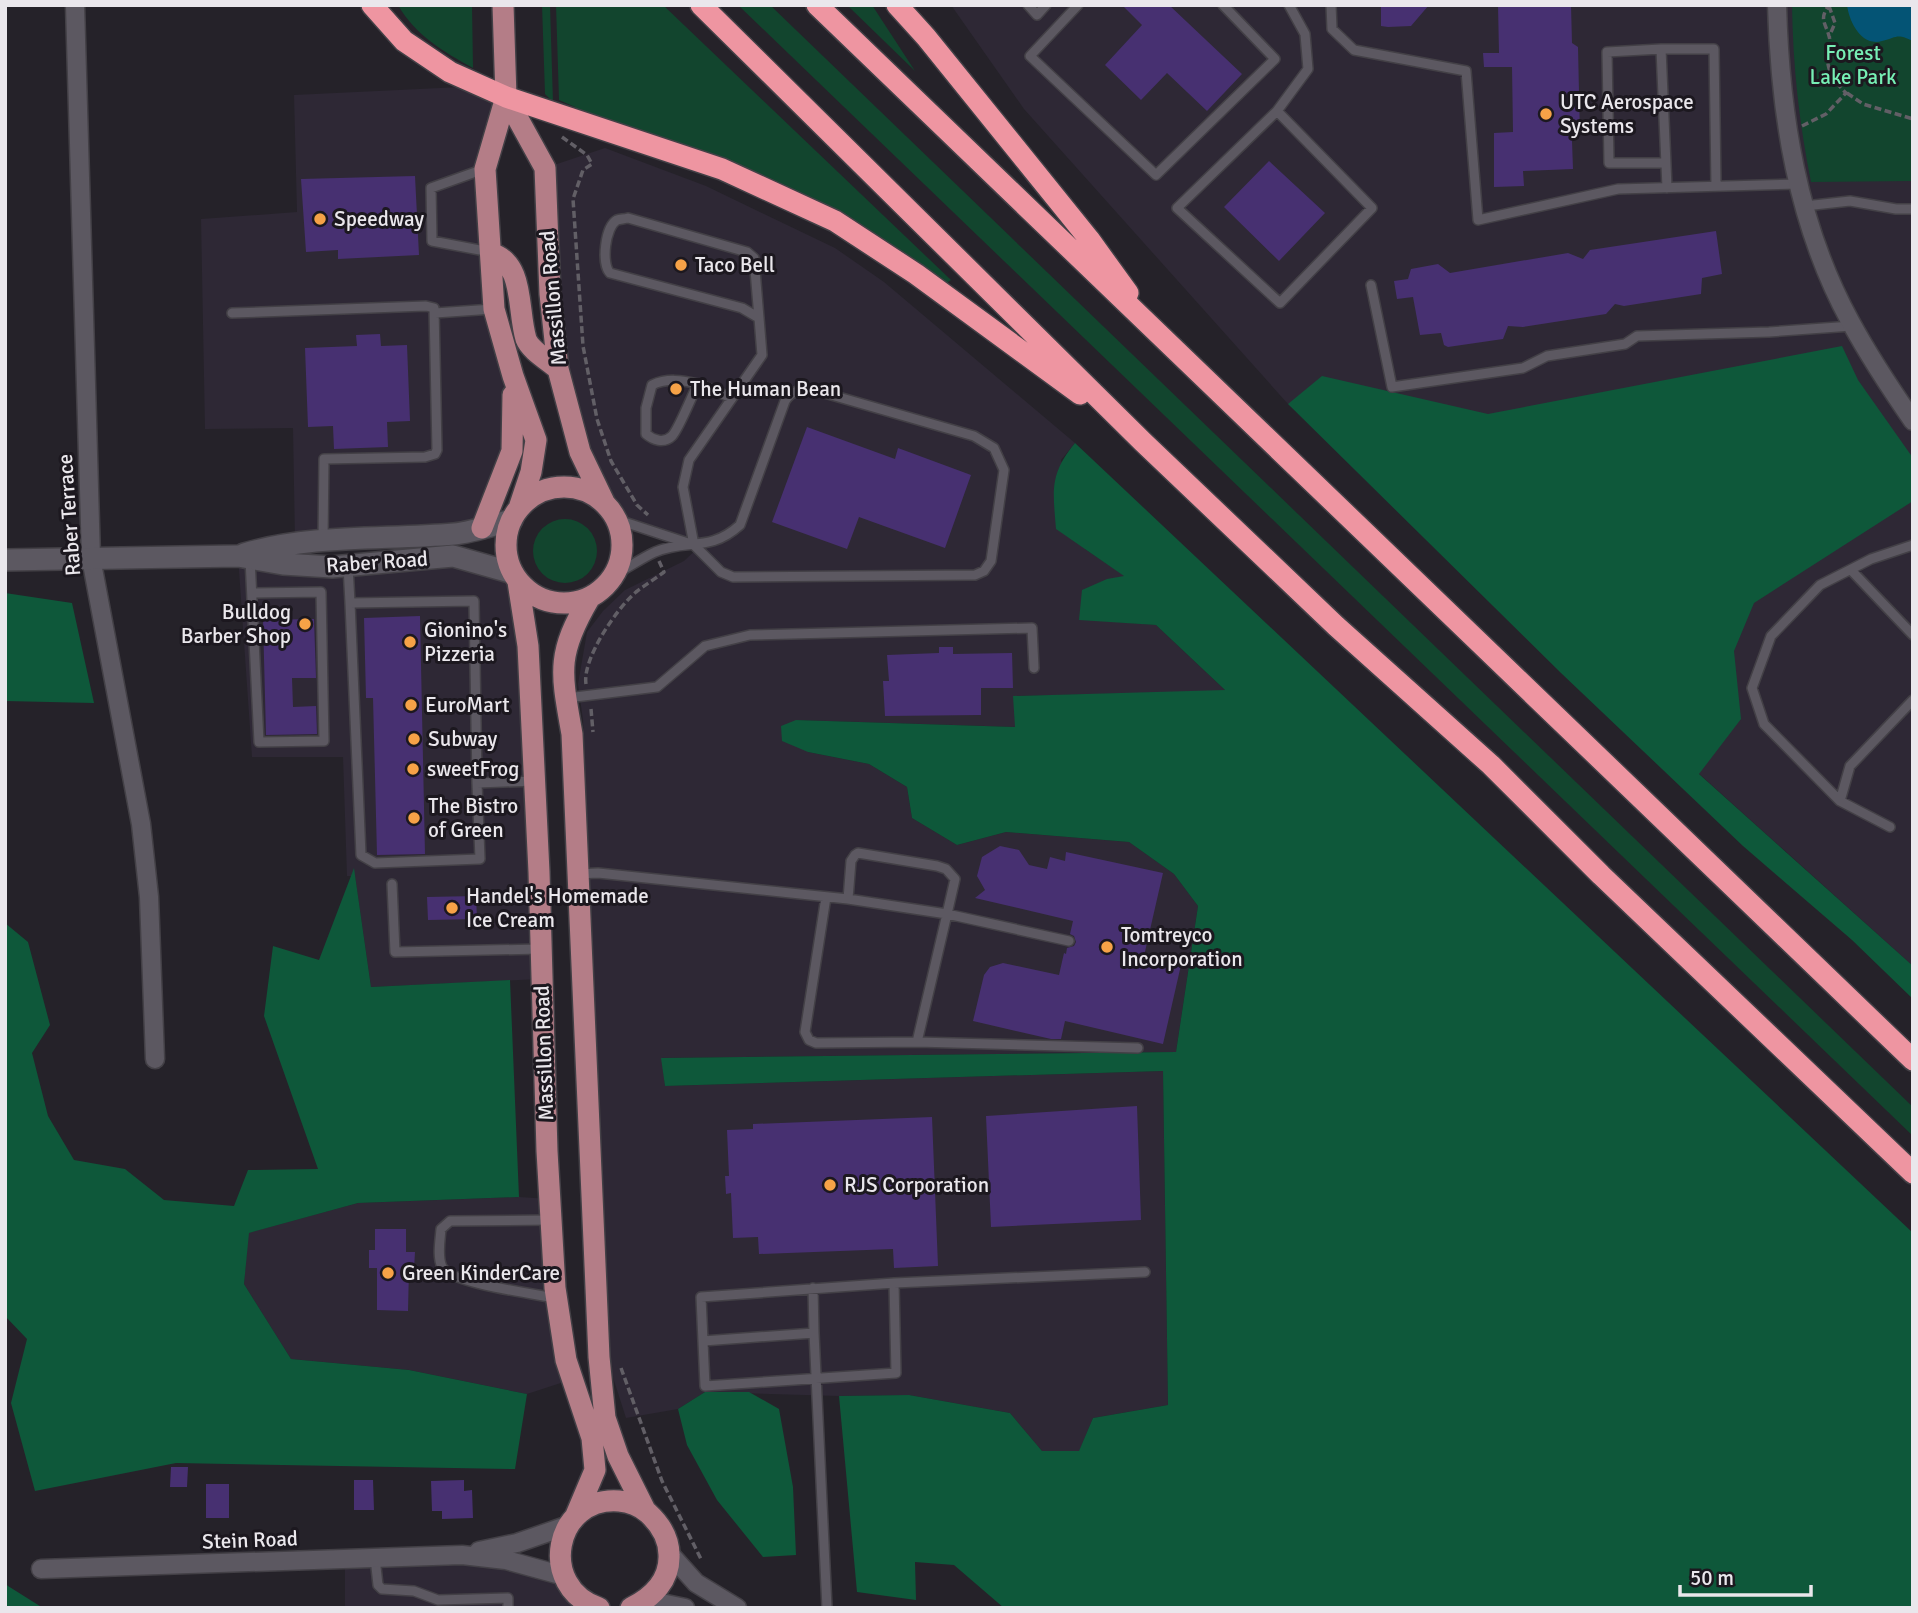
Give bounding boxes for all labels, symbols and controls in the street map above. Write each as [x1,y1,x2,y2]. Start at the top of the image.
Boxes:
park label: Forest Lake Park [1809,40,1897,90]
place label: UTC Aerospace Systems [1560,89,1694,139]
marker: UTC Aerospace Systems [1538,106,1554,122]
place label: Speedway [334,206,424,232]
marker: Speedway [312,211,328,227]
street label: Massillon Road [534,229,572,367]
place label: Taco Bell [695,252,775,278]
marker: Taco Bell [673,257,689,273]
place label: The Human Bean [690,376,841,402]
marker: The Human Bean [668,381,684,397]
street label: Raber Terrace [52,453,86,577]
street label: Raber Road [325,545,429,579]
place label: Bulldog Barber Shop [181,599,291,649]
marker: Bulldog Barber Shop [297,616,313,632]
place label: Gionino's Pizzeria [424,617,507,667]
marker: Gionino's Pizzeria [402,634,418,650]
place label: EuroMart [425,692,509,718]
marker: EuroMart [403,697,419,713]
place label: Subway [428,726,498,752]
marker: Subway [406,731,422,747]
place label: sweetFrog [427,756,519,782]
marker: sweetFrog [405,761,421,777]
place label: The Bistro of Green [428,793,518,843]
marker: The Bistro of Green [406,810,422,826]
place label: Handel's Homemade Ice Cream [466,883,649,933]
marker: Handel's Homemade Ice Cream [444,900,460,916]
place label: Tomtreyco Incorporation [1121,922,1243,972]
marker: Tomtreyco Incorporation [1099,939,1115,955]
street label: Massillon Road [529,985,559,1121]
place label: RJS Corporation [844,1172,989,1198]
marker: RJS Corporation [822,1177,838,1193]
place label: Green KinderCare [402,1260,560,1286]
marker: Green KinderCare [380,1265,396,1281]
street label: Stein Road [202,1525,298,1555]
scale bar [1680,1554,1811,1598]
text: 50 m [1690,1565,1734,1591]

